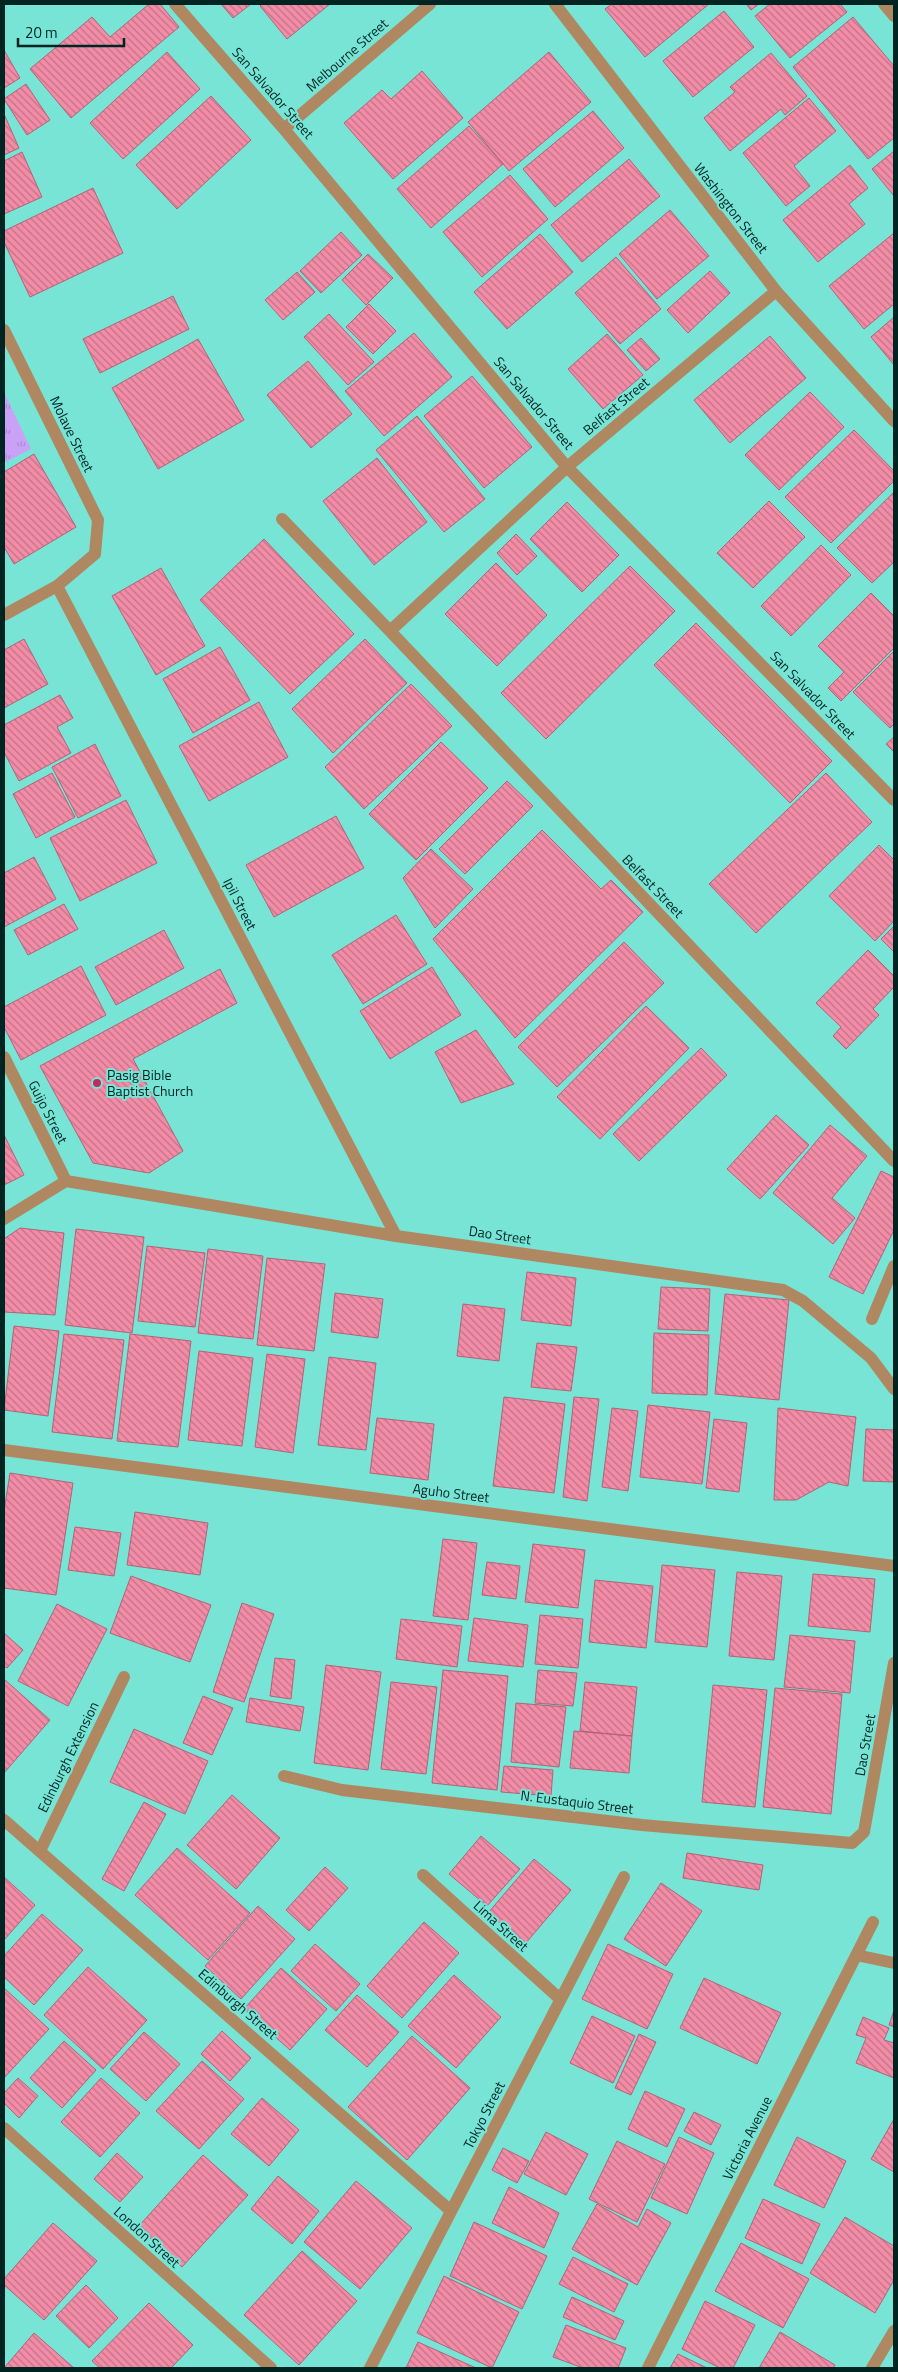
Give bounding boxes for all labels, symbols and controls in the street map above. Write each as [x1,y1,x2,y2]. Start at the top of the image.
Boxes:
street label: Melbourne Street [301,13,392,96]
scale bar [18,15,124,47]
text: 20 m [25,21,58,44]
street label: San Salvador Street [228,42,319,143]
street label: Washington Street [689,158,774,258]
street label: San Salvador Street [489,352,580,454]
street label: Belfast Street [578,371,654,440]
street label: Molave Street [45,392,100,475]
street label: San Salvador Street [766,646,861,744]
street label: Belfast Street [618,849,689,922]
street label: Ipil Street [218,874,263,934]
place label: Pasig Bible Baptist Church [107,1064,193,1101]
street label: Guijo Street [23,1076,73,1147]
marker: Pasig Bible Baptist Church [91,1077,103,1089]
street label: Dao Street [468,1220,533,1249]
street label: Aguho Street [412,1477,491,1508]
street label: Edinburgh Extension [32,1698,104,1816]
street label: Dao Street [849,1712,880,1778]
street label: N. Eustaquio Street [519,1784,635,1819]
street label: Lima Street [469,1895,534,1956]
street label: Edinburgh Street [194,1963,283,2044]
street label: Tokyo Street [458,2077,510,2152]
street label: Victoria Avenue [716,2092,777,2183]
street label: London Street [109,2201,185,2272]

